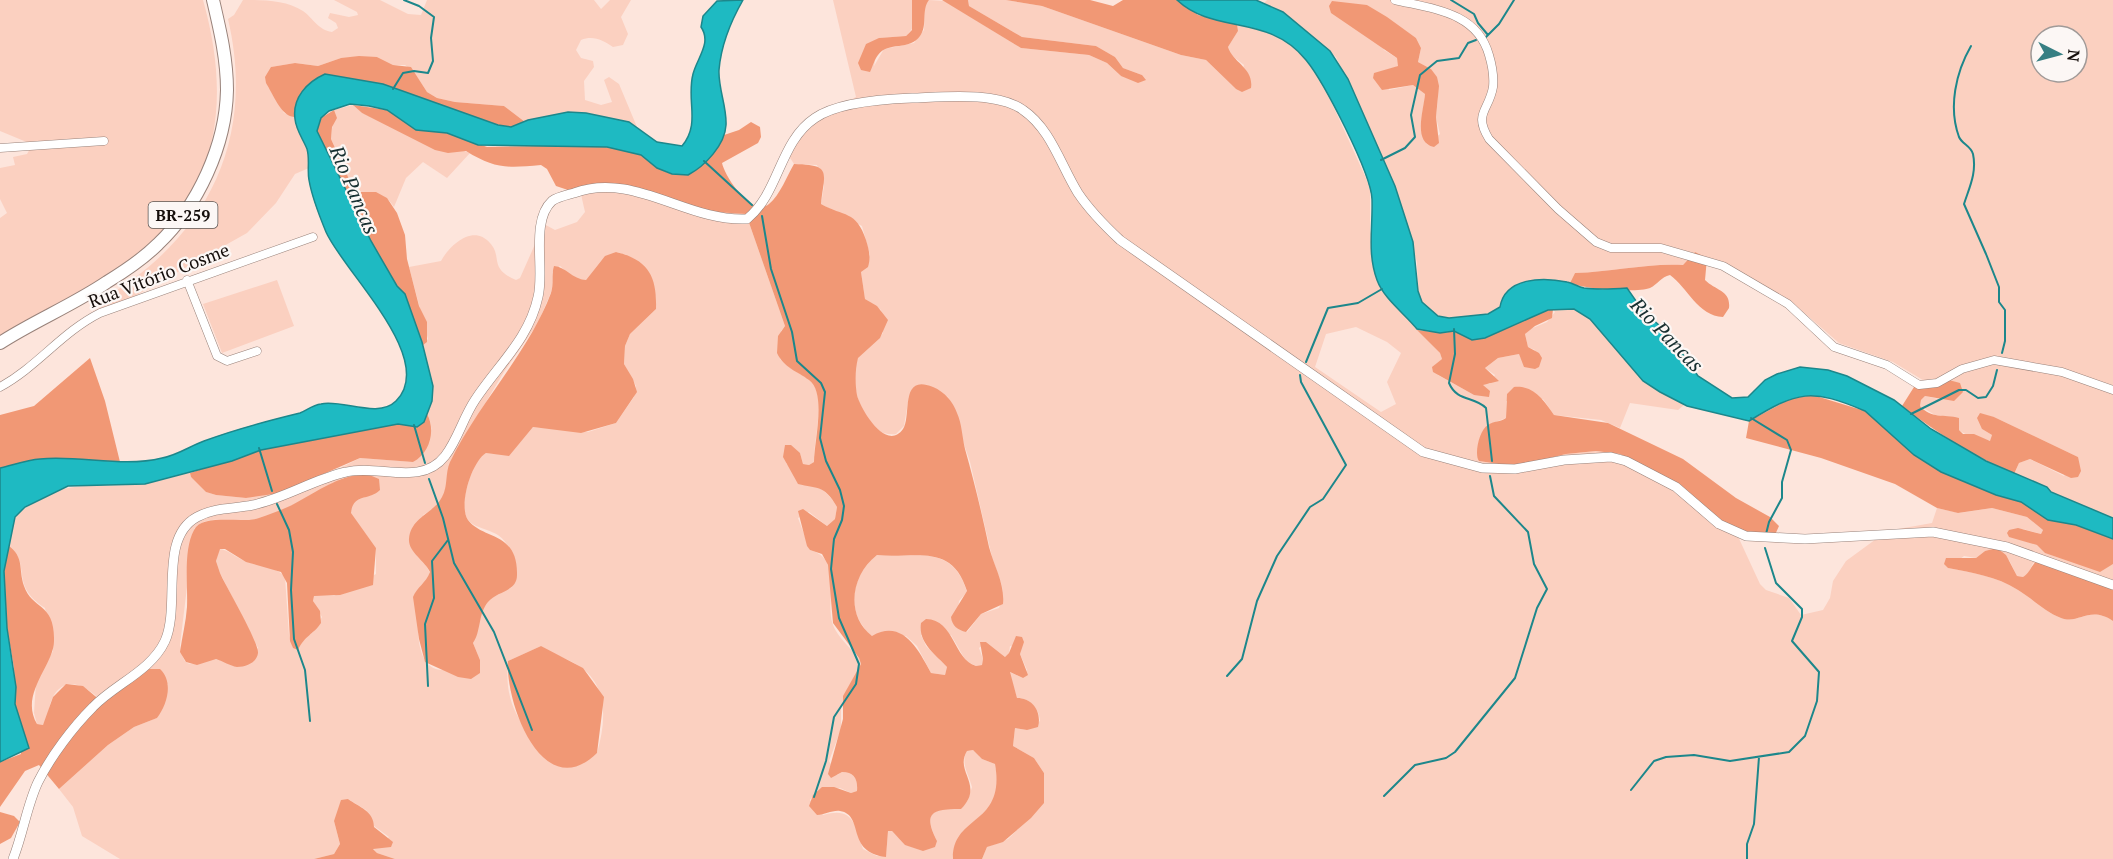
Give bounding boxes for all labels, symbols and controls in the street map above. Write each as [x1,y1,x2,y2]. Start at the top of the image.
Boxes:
north arrow [2029,24,2089,84]
text: N [2062,48,2085,63]
water label: Rio Pancas [323,140,385,238]
road number: BR-259 [148,202,218,228]
street label: Rua Vitório Cosme [85,237,233,313]
water label: Rio Pancas [1624,291,1710,378]

